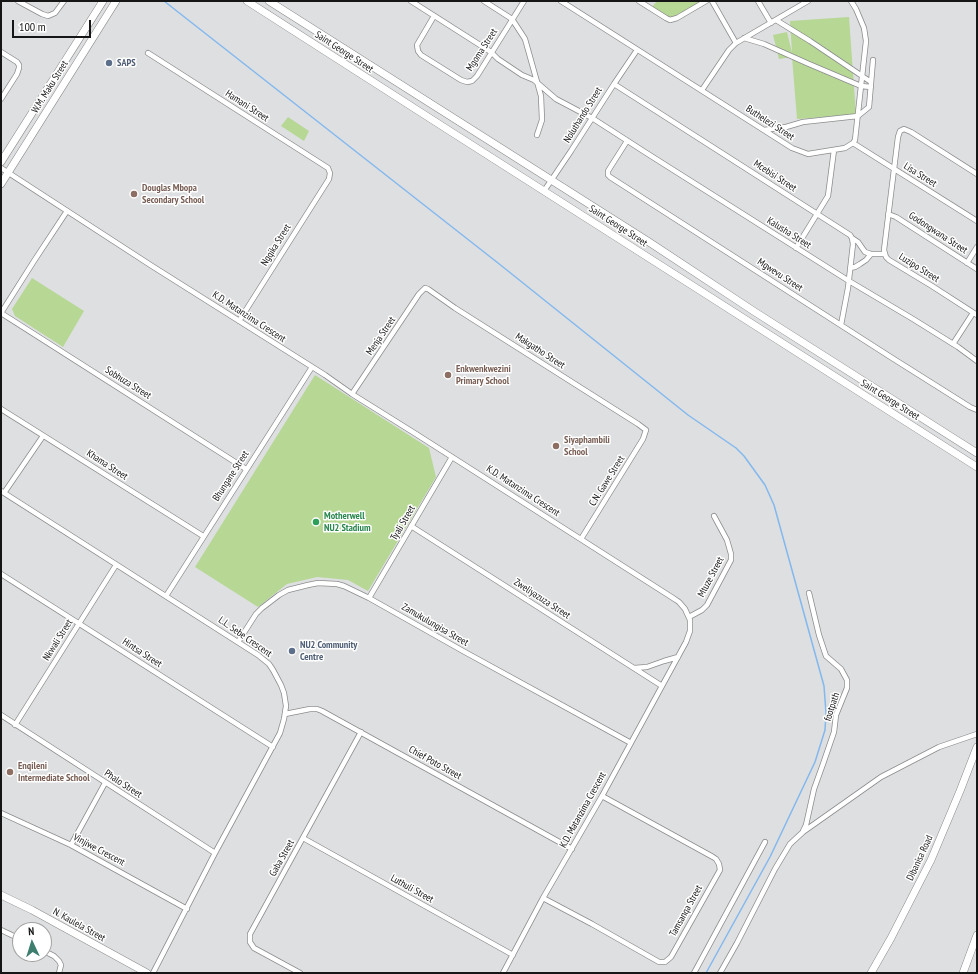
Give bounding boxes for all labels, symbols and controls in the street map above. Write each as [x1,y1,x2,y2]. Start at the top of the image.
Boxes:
scale bar [14,12,93,38]
text: 100 m [19,19,46,34]
street label: Mgoma Street [464,26,500,74]
street label: Saint George Street [313,29,375,75]
place label: SAPS [117,57,136,69]
marker: SAPS [104,58,114,68]
street label: W.M. Maku Street [29,59,71,115]
street label: Noluthando Street [561,85,605,145]
street label: Hamani Street [223,88,271,124]
street label: Buthelezi Street [744,103,796,143]
street label: Mcebisi Street [751,158,799,194]
street label: Lisa Street [901,160,939,190]
place label: Douglas Mbopa Secondary School [142,182,204,206]
marker: Douglas Mbopa Secondary School [129,189,139,199]
street label: Saint George Street [587,203,649,249]
street label: Godongwana Street [906,210,970,256]
street label: Kalusha Street [765,215,813,251]
street label: Ngqika Street [258,222,294,268]
street label: Luzipo Street [896,251,942,285]
street label: Mgwevu Street [755,256,805,294]
street label: K.D. Matanzima Crescent [210,289,288,345]
street label: Menja Street [364,314,398,358]
street label: Makgatho Street [513,331,567,371]
place label: Enkwenkwezini Primary School [456,363,511,386]
street label: Sobhuza Street [103,364,153,402]
marker: Enkwenkwezini Primary School [443,370,453,380]
street label: Saint George Street [858,377,922,423]
place label: Siyaphambili School [564,434,610,458]
marker: Siyaphambili School [551,441,561,451]
street label: Khama Street [84,447,130,483]
street label: Bhungane Street [210,449,252,503]
street label: C.N. Gawe Street [587,454,627,508]
street label: K.D. Matanzima Crescent [484,463,562,519]
street label: Tyali Street [388,503,418,543]
place label: Motherwell NU2 Stadium [324,510,371,534]
marker: Motherwell NU2 Stadium [311,517,321,527]
street label: Mtuze Street [695,555,727,599]
street label: Zweliyazuza Street [512,576,572,622]
street label: Zamukulungisa Street [400,601,470,649]
street label: L.L. Sebe Crescent [216,614,274,660]
street label: Nkwali Street [41,617,75,663]
street label: Hintsa Street [120,636,164,670]
place label: NU2 Community Centre [300,639,357,662]
marker: NU2 Community Centre [287,646,297,656]
street label: footpath [822,691,842,723]
street label: Chief Poto Street [407,744,463,782]
place label: Enqileni Intermediate School [18,760,90,784]
marker: Enqileni Intermediate School [5,767,15,777]
street label: Phalo Street [102,767,144,801]
street label: K.D. Matanzima Crescent [557,770,609,850]
street label: Vinjiwe Crescent [71,831,127,869]
street label: Dibanisa Road [904,833,936,883]
street label: Gaba Street [267,838,297,878]
street label: Luthuli Street [388,872,436,906]
street label: Tamsanqa Street [667,883,705,939]
street label: N. Kaulela Street [51,906,107,944]
north arrow [12,922,52,962]
text: N [28,924,35,938]

